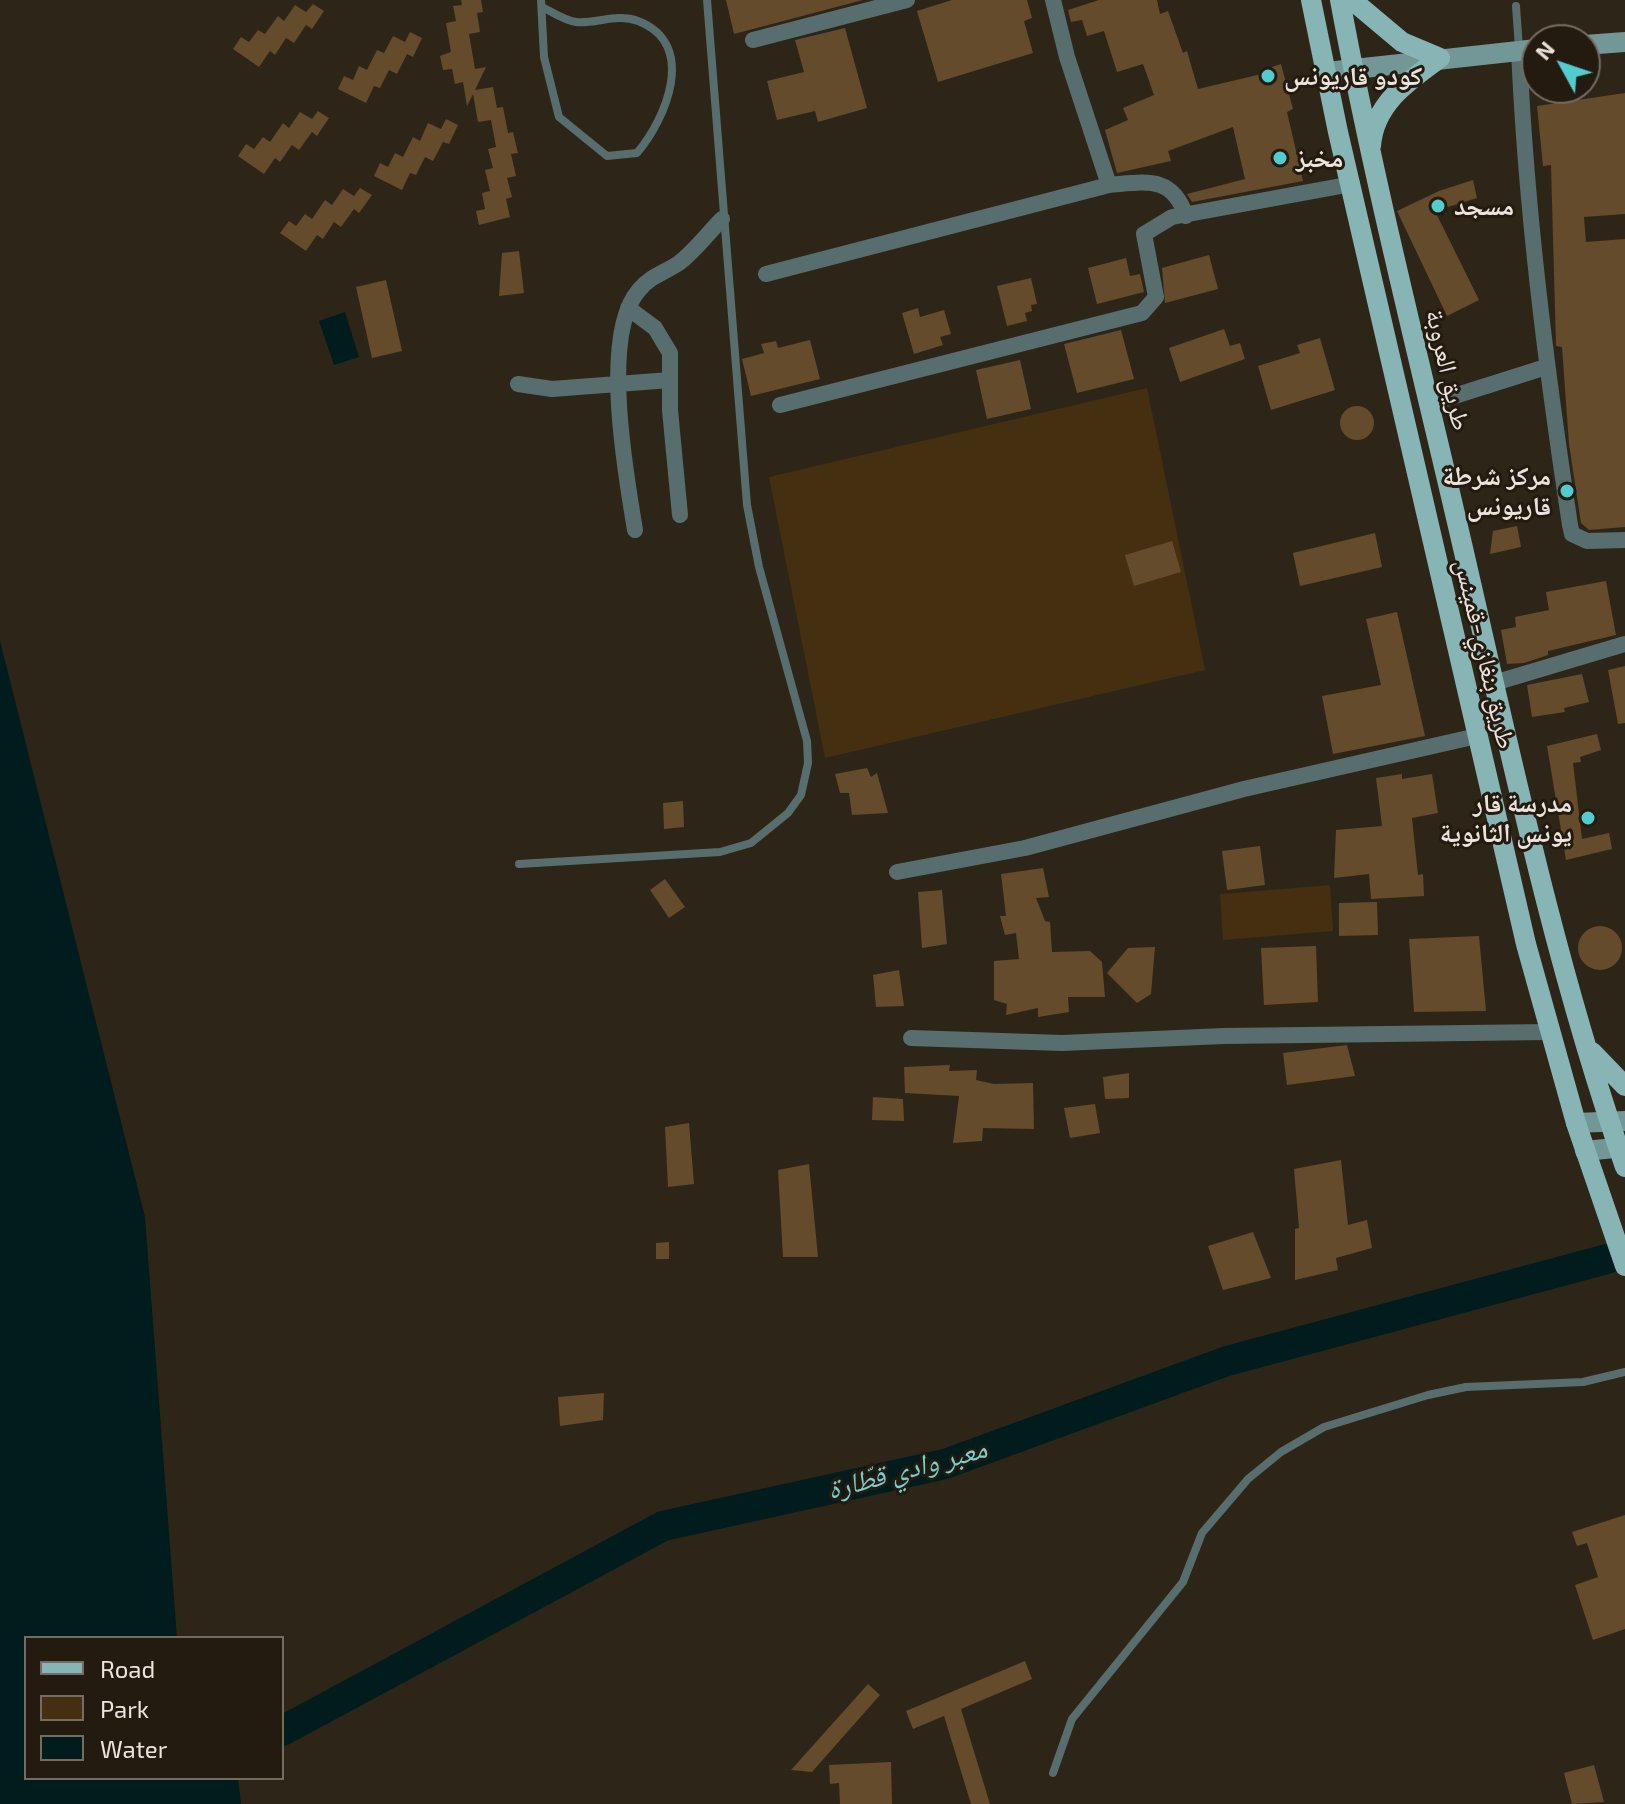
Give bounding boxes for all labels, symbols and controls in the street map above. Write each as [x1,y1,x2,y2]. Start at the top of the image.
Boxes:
north arrow [1521,24,1601,104]
text: N [1529,35,1559,64]
place label: كودو قاريونس [1284,60,1422,92]
marker: كودو قاريونس [1259,67,1277,85]
place label: مخبز [1296,142,1343,174]
marker: مخبز [1271,149,1289,167]
place label: مسجد [1454,190,1514,222]
marker: مسجد [1429,197,1447,215]
street label: طريق العروبة [1419,307,1477,433]
place label: مركز شرطة قاريونس [1442,460,1551,522]
marker: مركز شرطة قاريونس [1558,482,1576,500]
street label: طريق بنغازي-قمينس [1448,556,1522,752]
place label: مدرسة قار يونس الثانوية [1440,787,1572,848]
marker: مدرسة قار يونس الثانوية [1579,809,1597,827]
water label: معبر وادي قطّارة [824,1432,990,1506]
legend [24,1636,284,1780]
text: Road [100,1654,155,1683]
text: Park [100,1694,149,1723]
text: Water [100,1734,167,1763]

